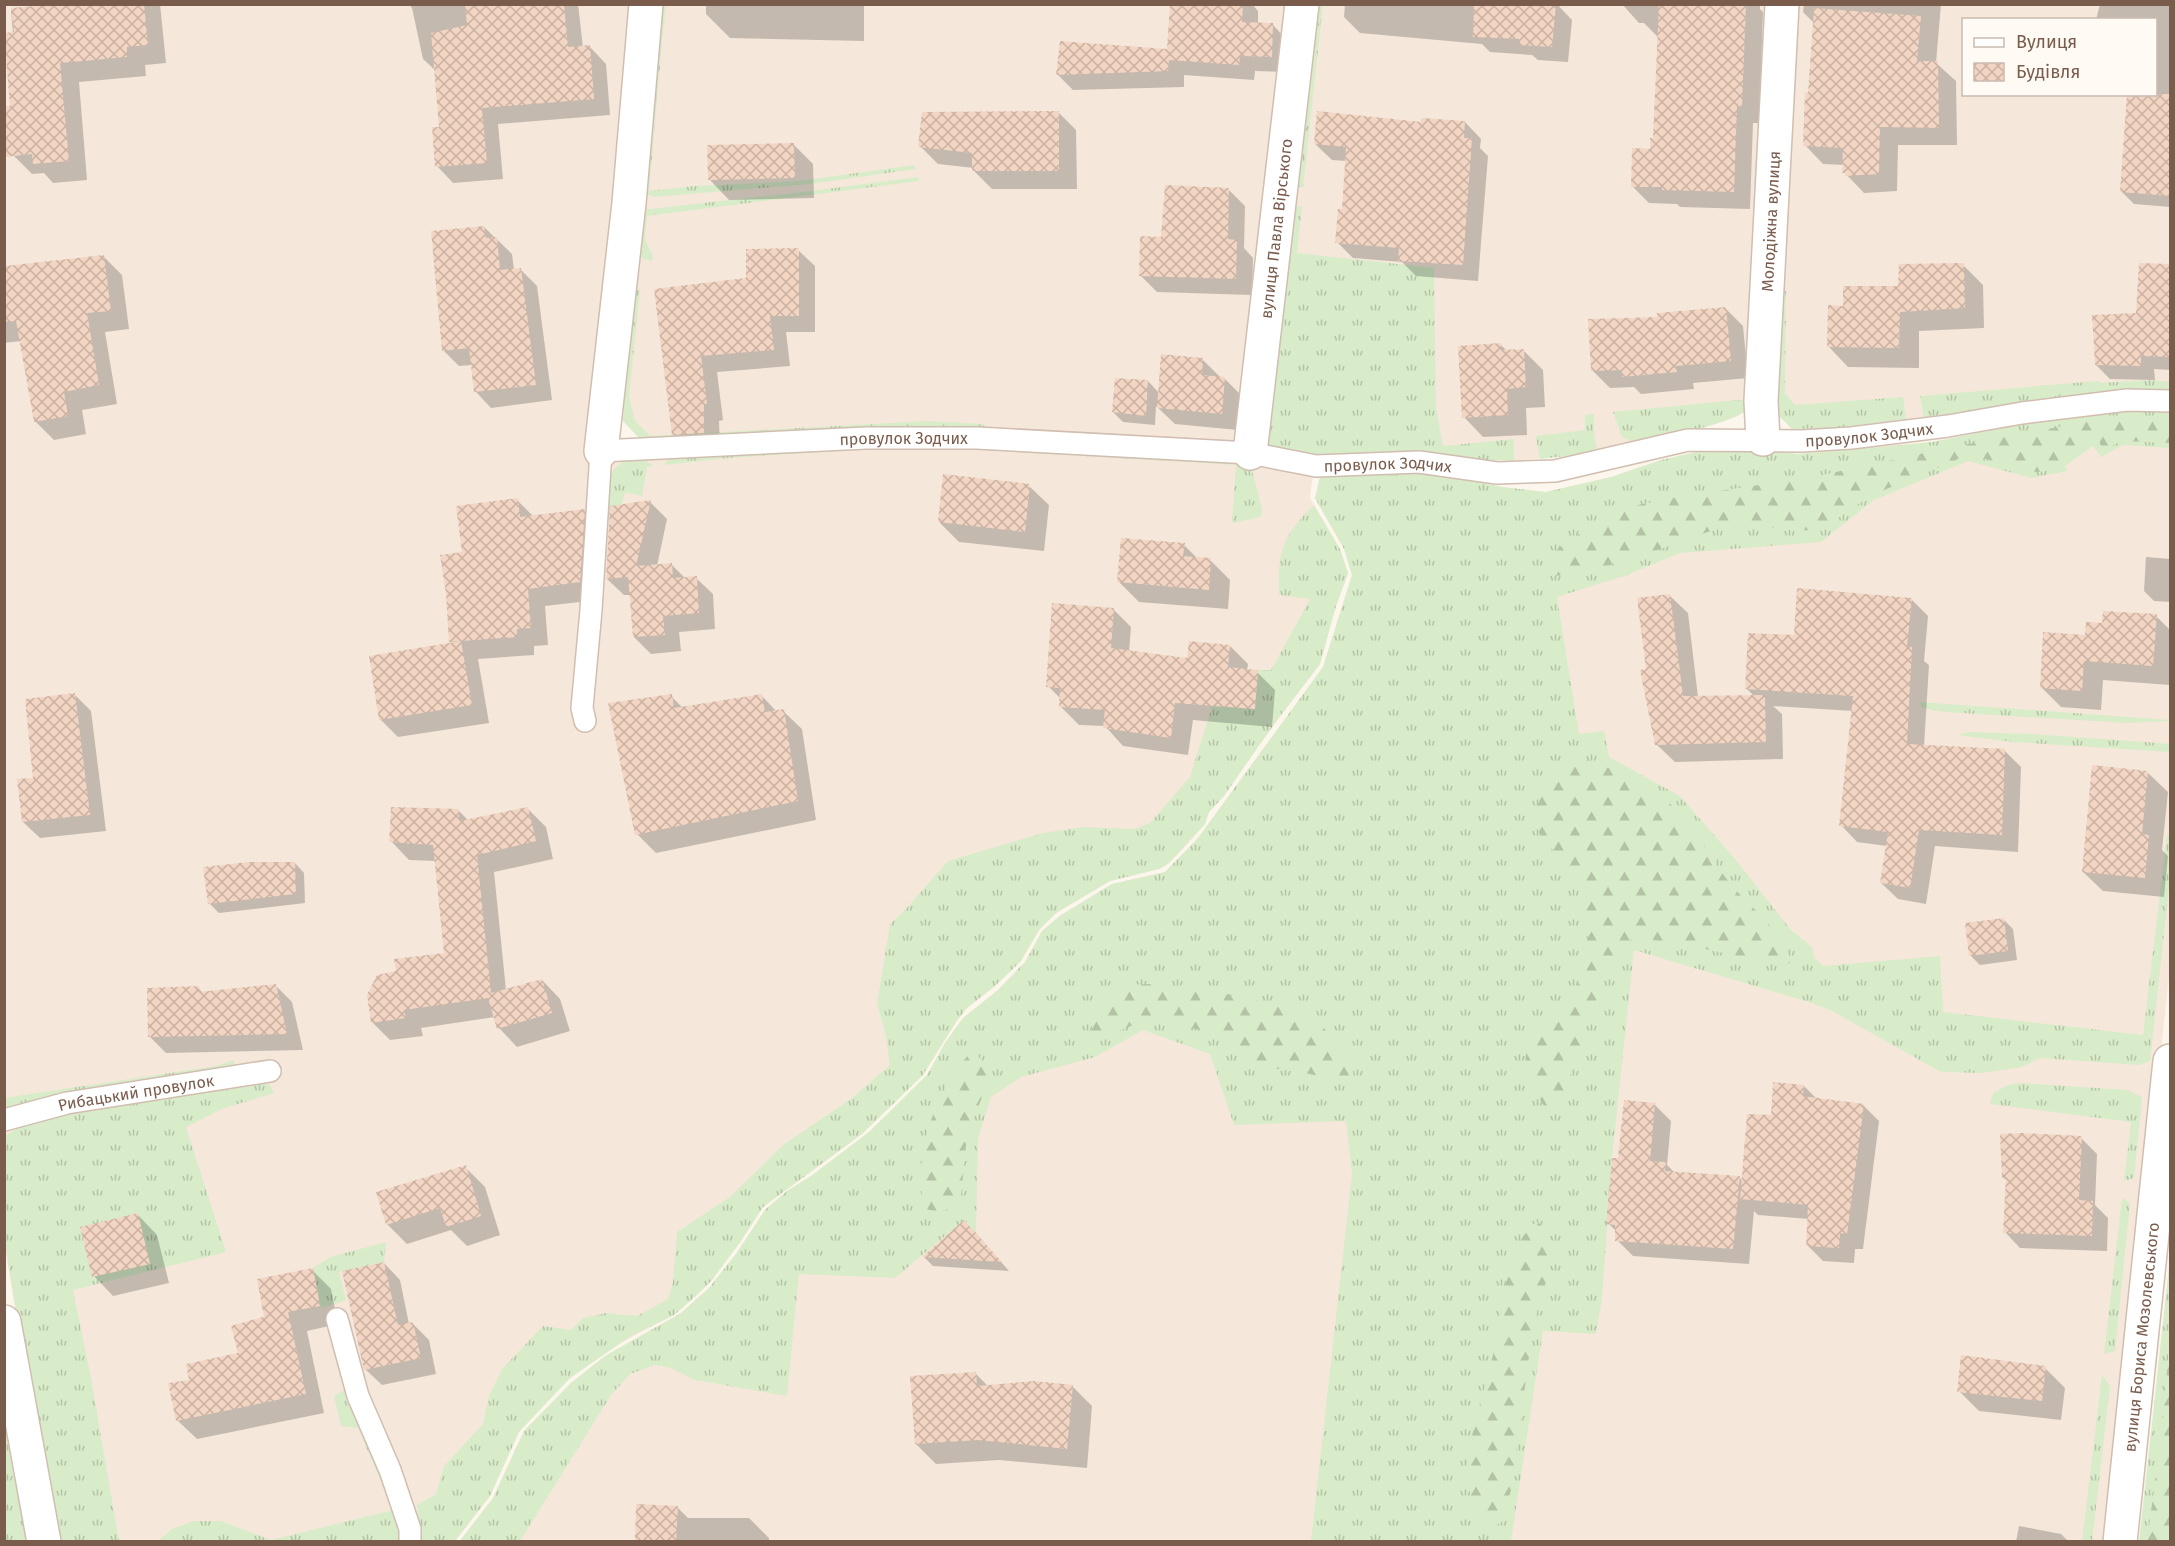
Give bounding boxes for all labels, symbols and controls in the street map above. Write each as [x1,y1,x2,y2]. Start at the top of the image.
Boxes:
legend [1962,18,2157,96]
text: Вулиця [2016,31,2077,53]
text: Будівля [2016,61,2080,83]
street label: вулиця Павла Вірського [1257,137,1296,320]
street label: Молодіжна вулиця [1758,150,1784,292]
street label: провулок Зодчих [1805,419,1934,451]
street label: провулок Зодчих [839,429,968,449]
street label: провулок Зодчих [1323,453,1453,477]
street label: Рибацький провулок [56,1071,216,1115]
street label: вулиця Бориса Мозолевського [2120,1221,2163,1453]

